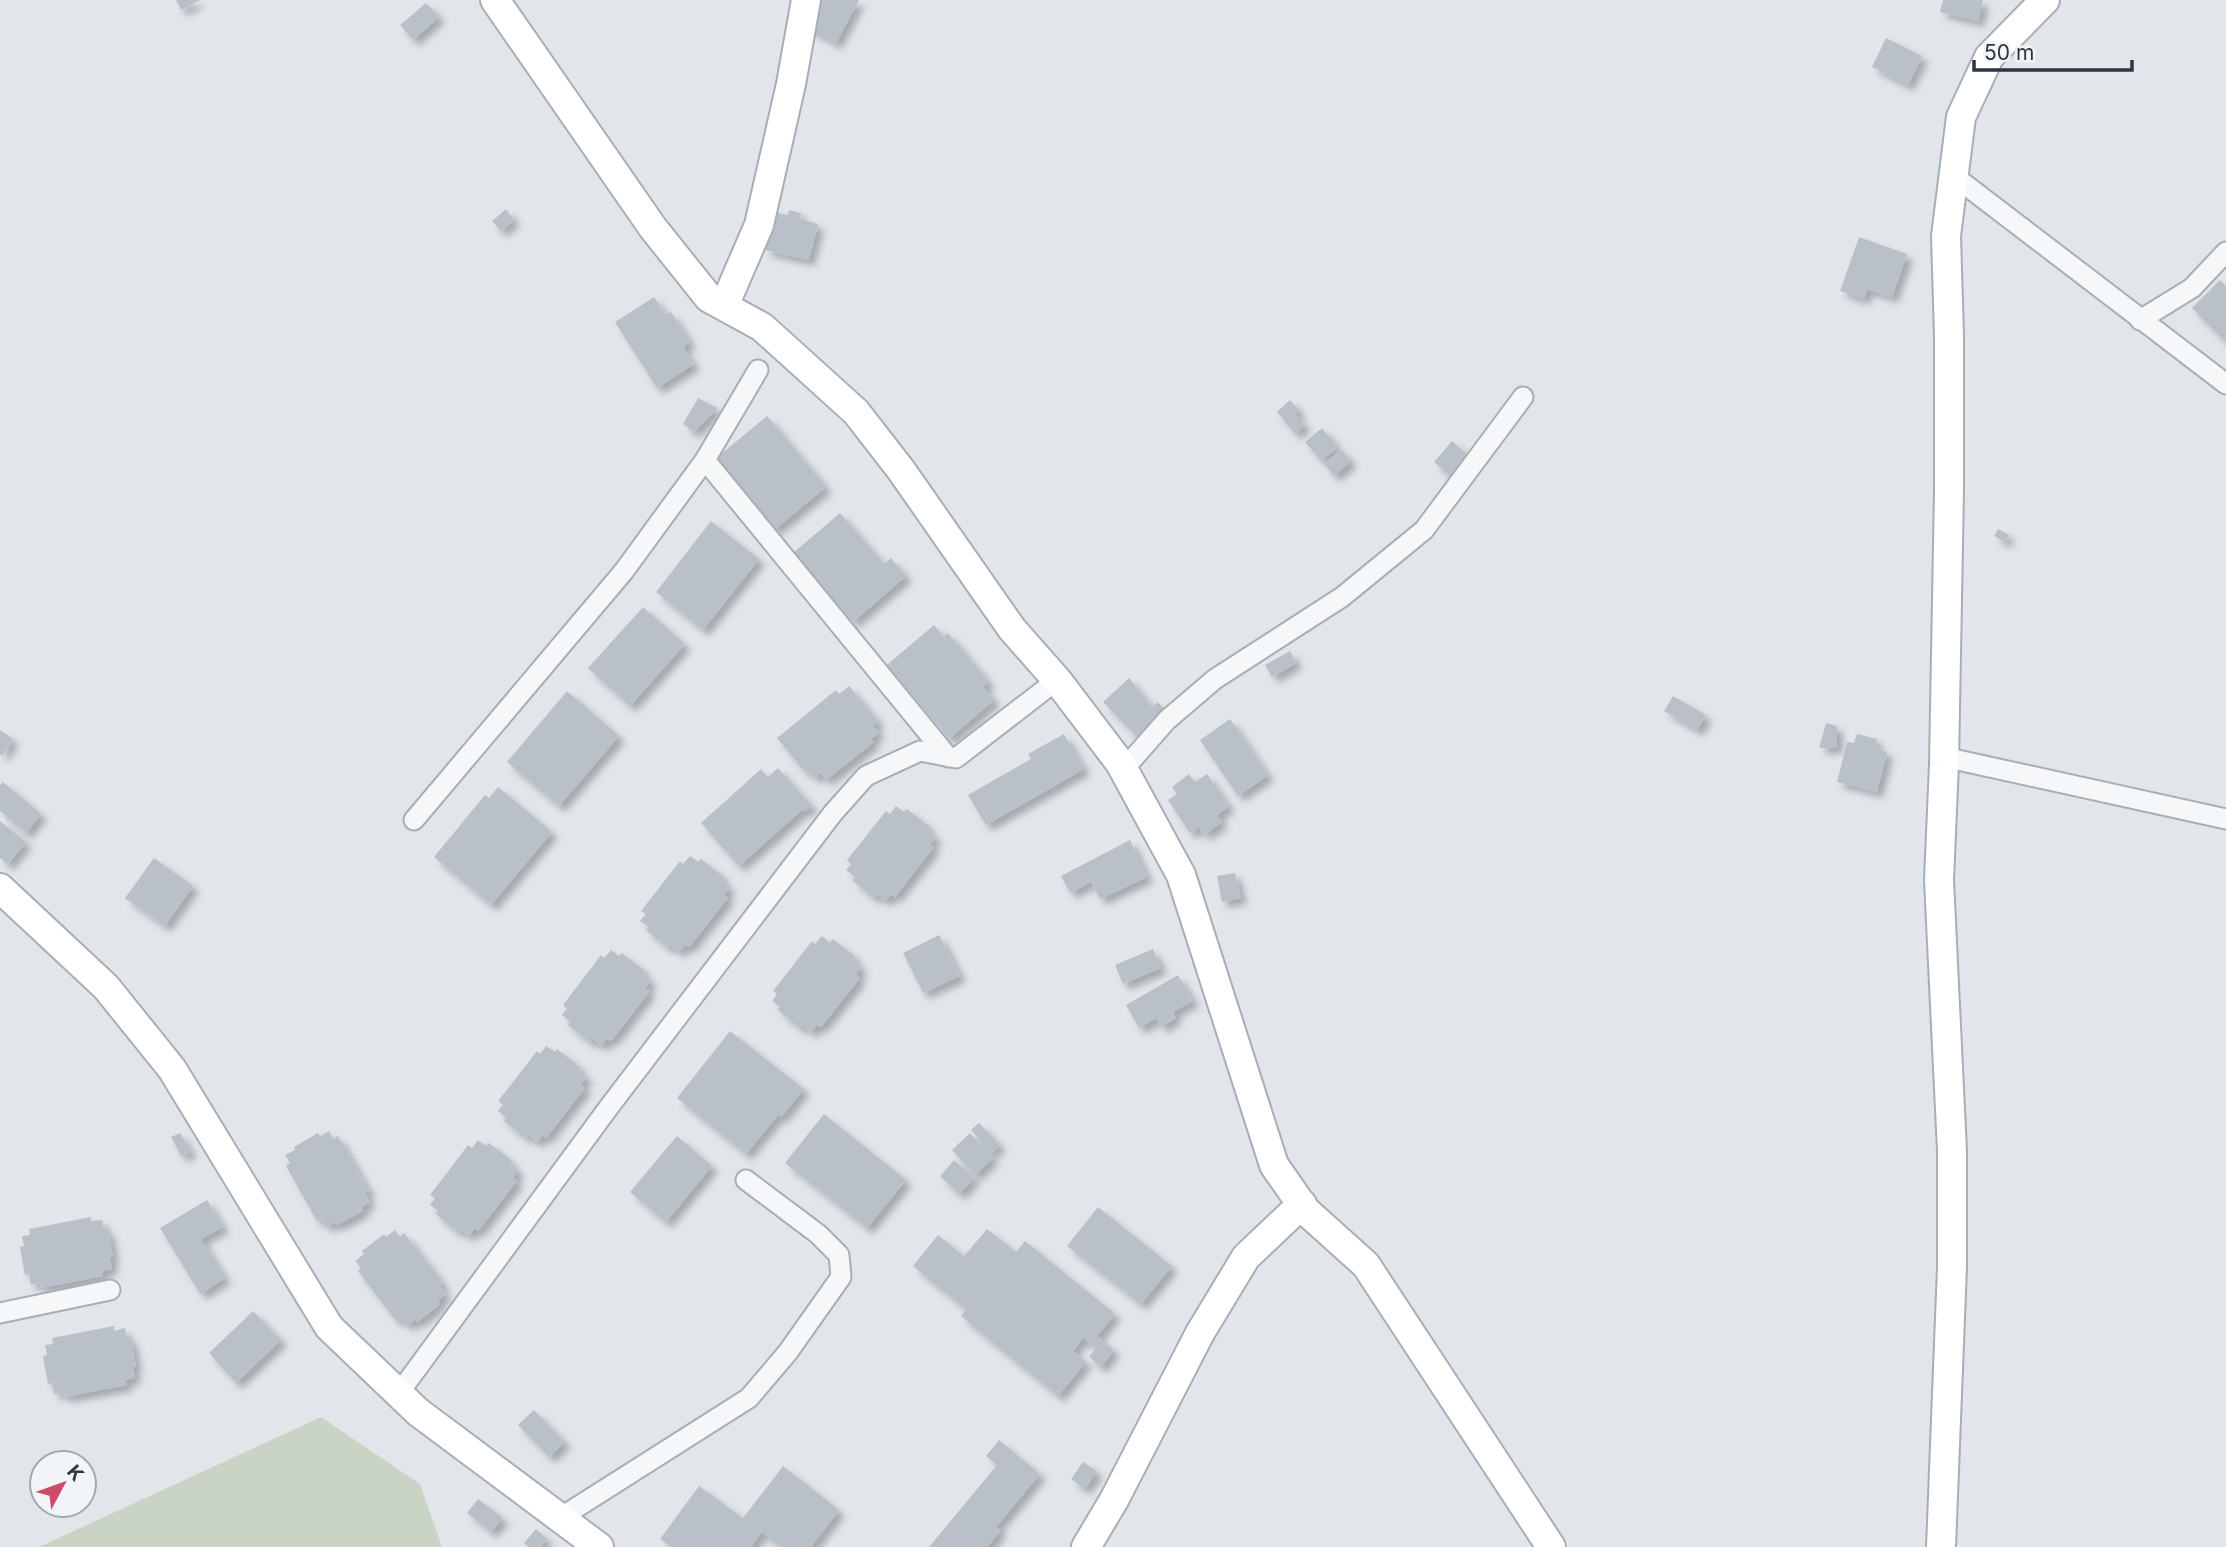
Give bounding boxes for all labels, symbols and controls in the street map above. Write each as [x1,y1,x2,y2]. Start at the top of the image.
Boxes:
scale bar [1974,28,2132,72]
text: 50 m [1984,40,2034,65]
north arrow [28,1449,98,1519]
text: K [62,1460,89,1486]

